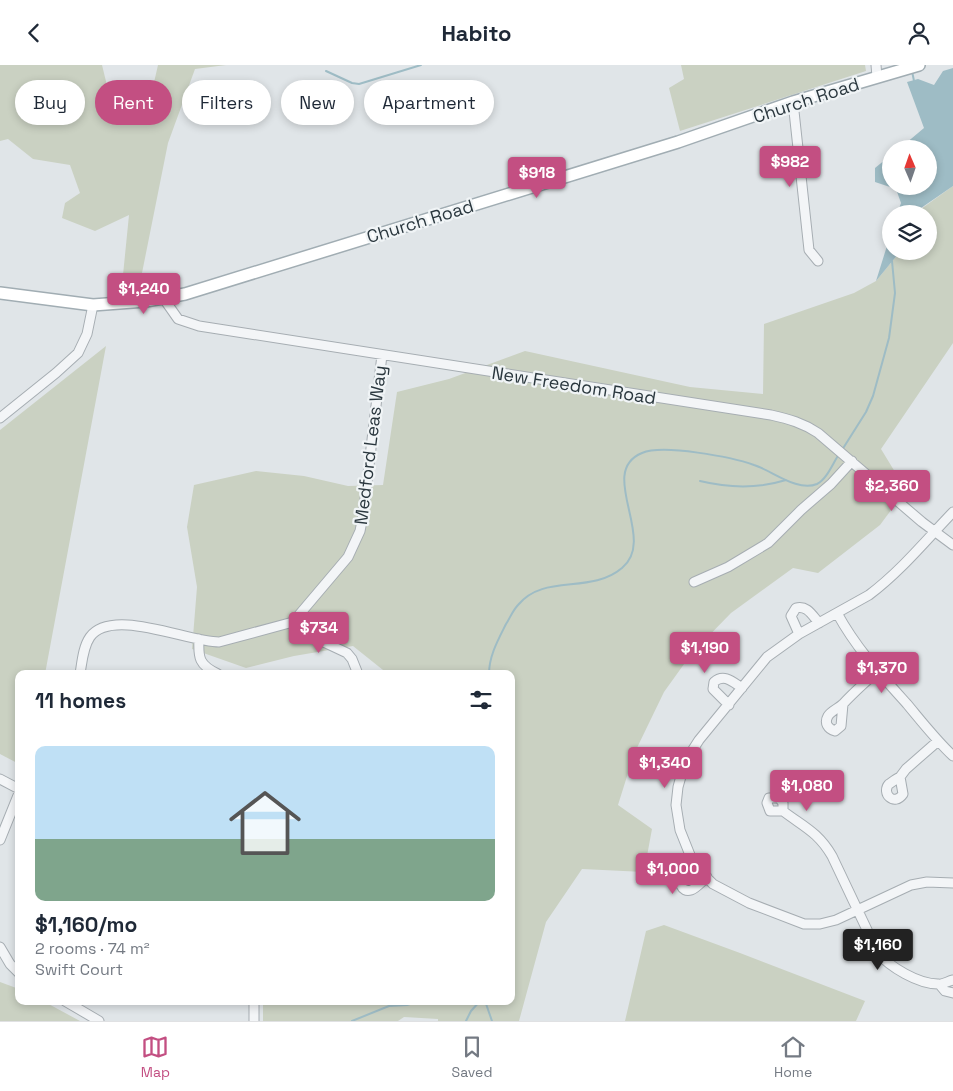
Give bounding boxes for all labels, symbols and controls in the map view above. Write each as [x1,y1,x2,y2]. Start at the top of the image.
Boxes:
icon: back [20,19,48,47]
text: Habito [441,19,512,47]
icon: person [905,19,933,47]
street label: Church Road [750,72,862,128]
chip: Buy [15,80,85,125]
chip: Rent [95,80,172,125]
chip: Filters [182,80,271,125]
chip: New [281,80,354,125]
chip: Apartment [364,80,494,125]
north arrow [882,140,938,195]
map controls [882,140,937,260]
pin: $982 [760,145,820,188]
text: $982 [771,151,809,172]
pin: $918 [507,157,567,199]
text: $918 [519,162,555,183]
street label: Church Road [364,194,476,248]
button: layers [882,205,937,260]
pin: $1,240 [103,273,185,315]
text: $1,240 [118,278,170,299]
street label: New Freedom Road [490,361,658,409]
street label: Medford Leas Way [349,364,391,526]
pin: $2,360 [851,469,933,512]
text: $2,360 [865,475,919,496]
pin: $734 [289,611,349,654]
text: $734 [300,617,338,638]
pin: $1,190 [664,631,746,674]
text: $1,190 [681,637,729,658]
pin: $1,370 [841,651,923,694]
text: $1,370 [857,657,907,678]
icon: filters [467,686,495,714]
text: 11 homes [35,687,126,714]
pin: $1,340 [624,747,706,789]
text: $1,340 [639,752,691,773]
pin: $1,080 [766,769,848,812]
text: $1,080 [781,775,833,796]
icon: home [220,778,310,868]
pin: $1,000 [632,853,714,895]
text: $1,000 [647,858,699,879]
text: $1,160/mo [35,911,137,938]
pin: $1,160 [837,929,919,971]
text: $1,160 [854,934,902,955]
text: 2 rooms · 74 m² [35,938,150,959]
text: Swift Court [35,959,123,980]
tab: Map [141,1033,170,1081]
tab: Saved [452,1033,492,1081]
tab: Home [774,1033,812,1081]

